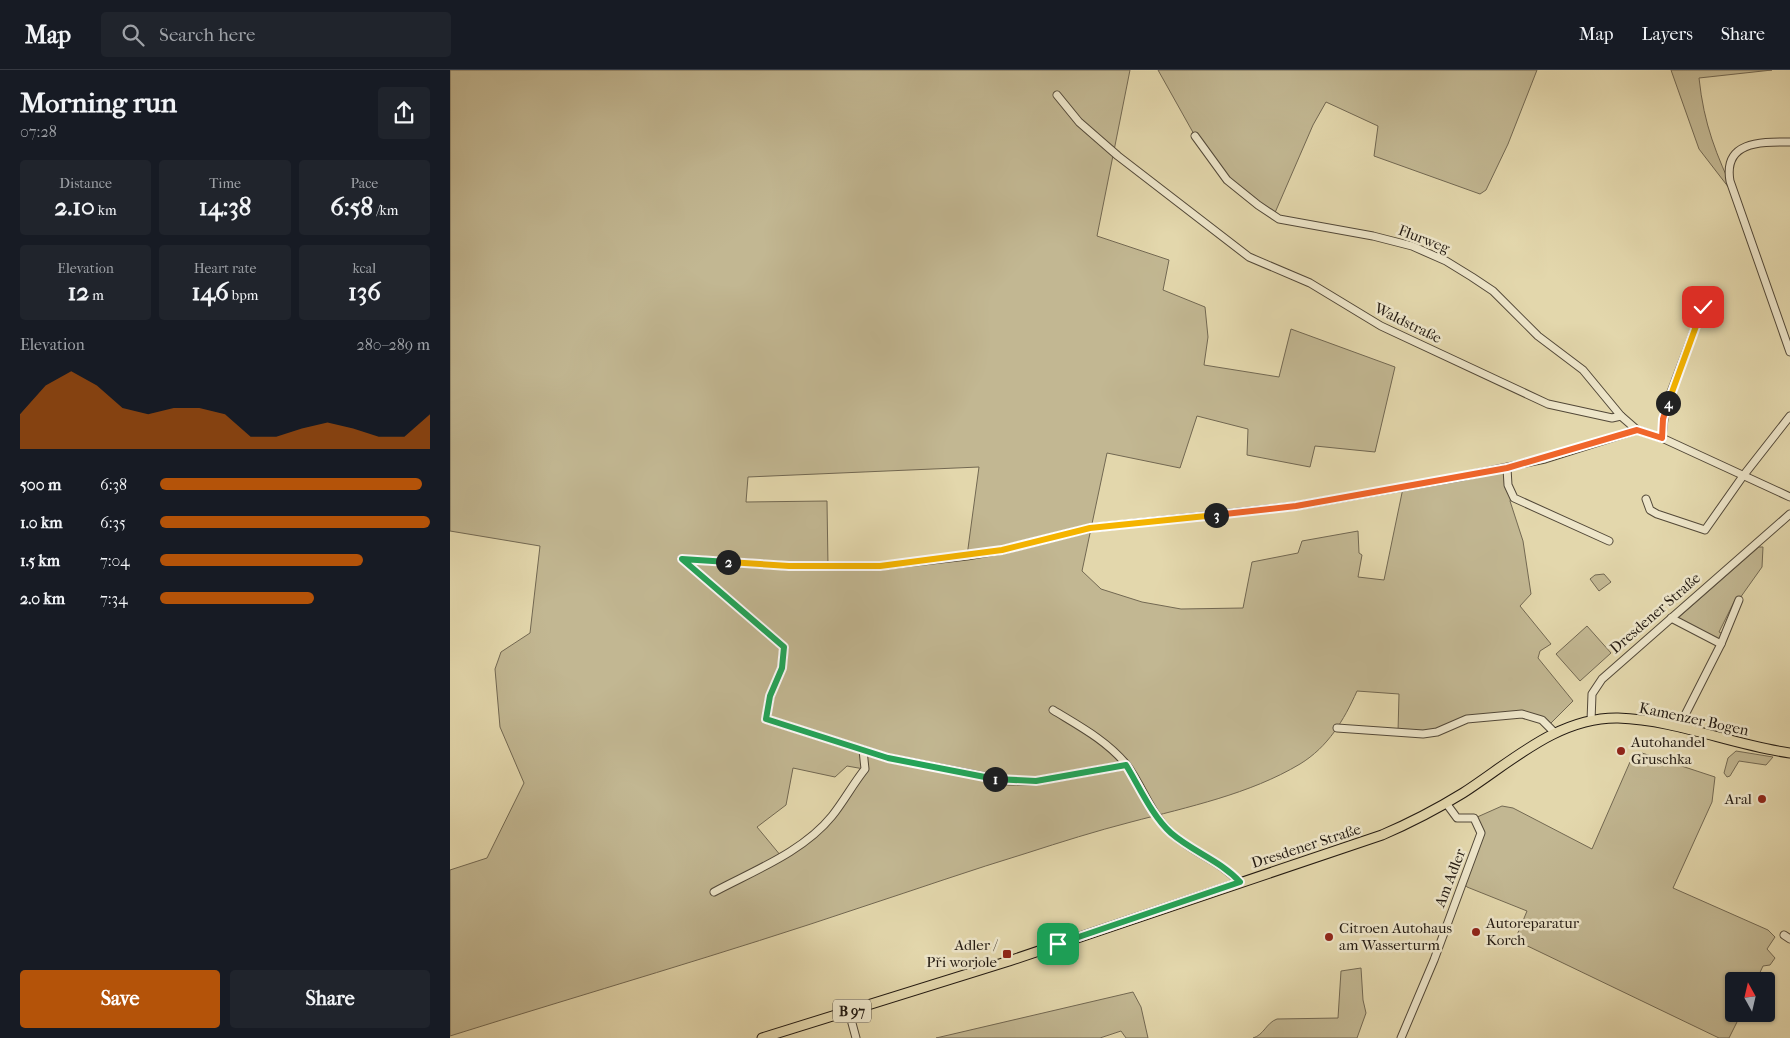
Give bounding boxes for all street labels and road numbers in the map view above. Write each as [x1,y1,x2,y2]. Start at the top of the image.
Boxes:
street label: Flurweg [1396,221,1453,257]
street label: Waldstraße [1370,299,1445,347]
street label: Dresdener Straße [1606,568,1704,657]
street label: Kamenzer Bogen [1637,699,1751,739]
street label: Dresdener Straße [1249,820,1364,872]
street label: Am Adler [1430,846,1470,911]
road number: B 97 [833,999,871,1022]

